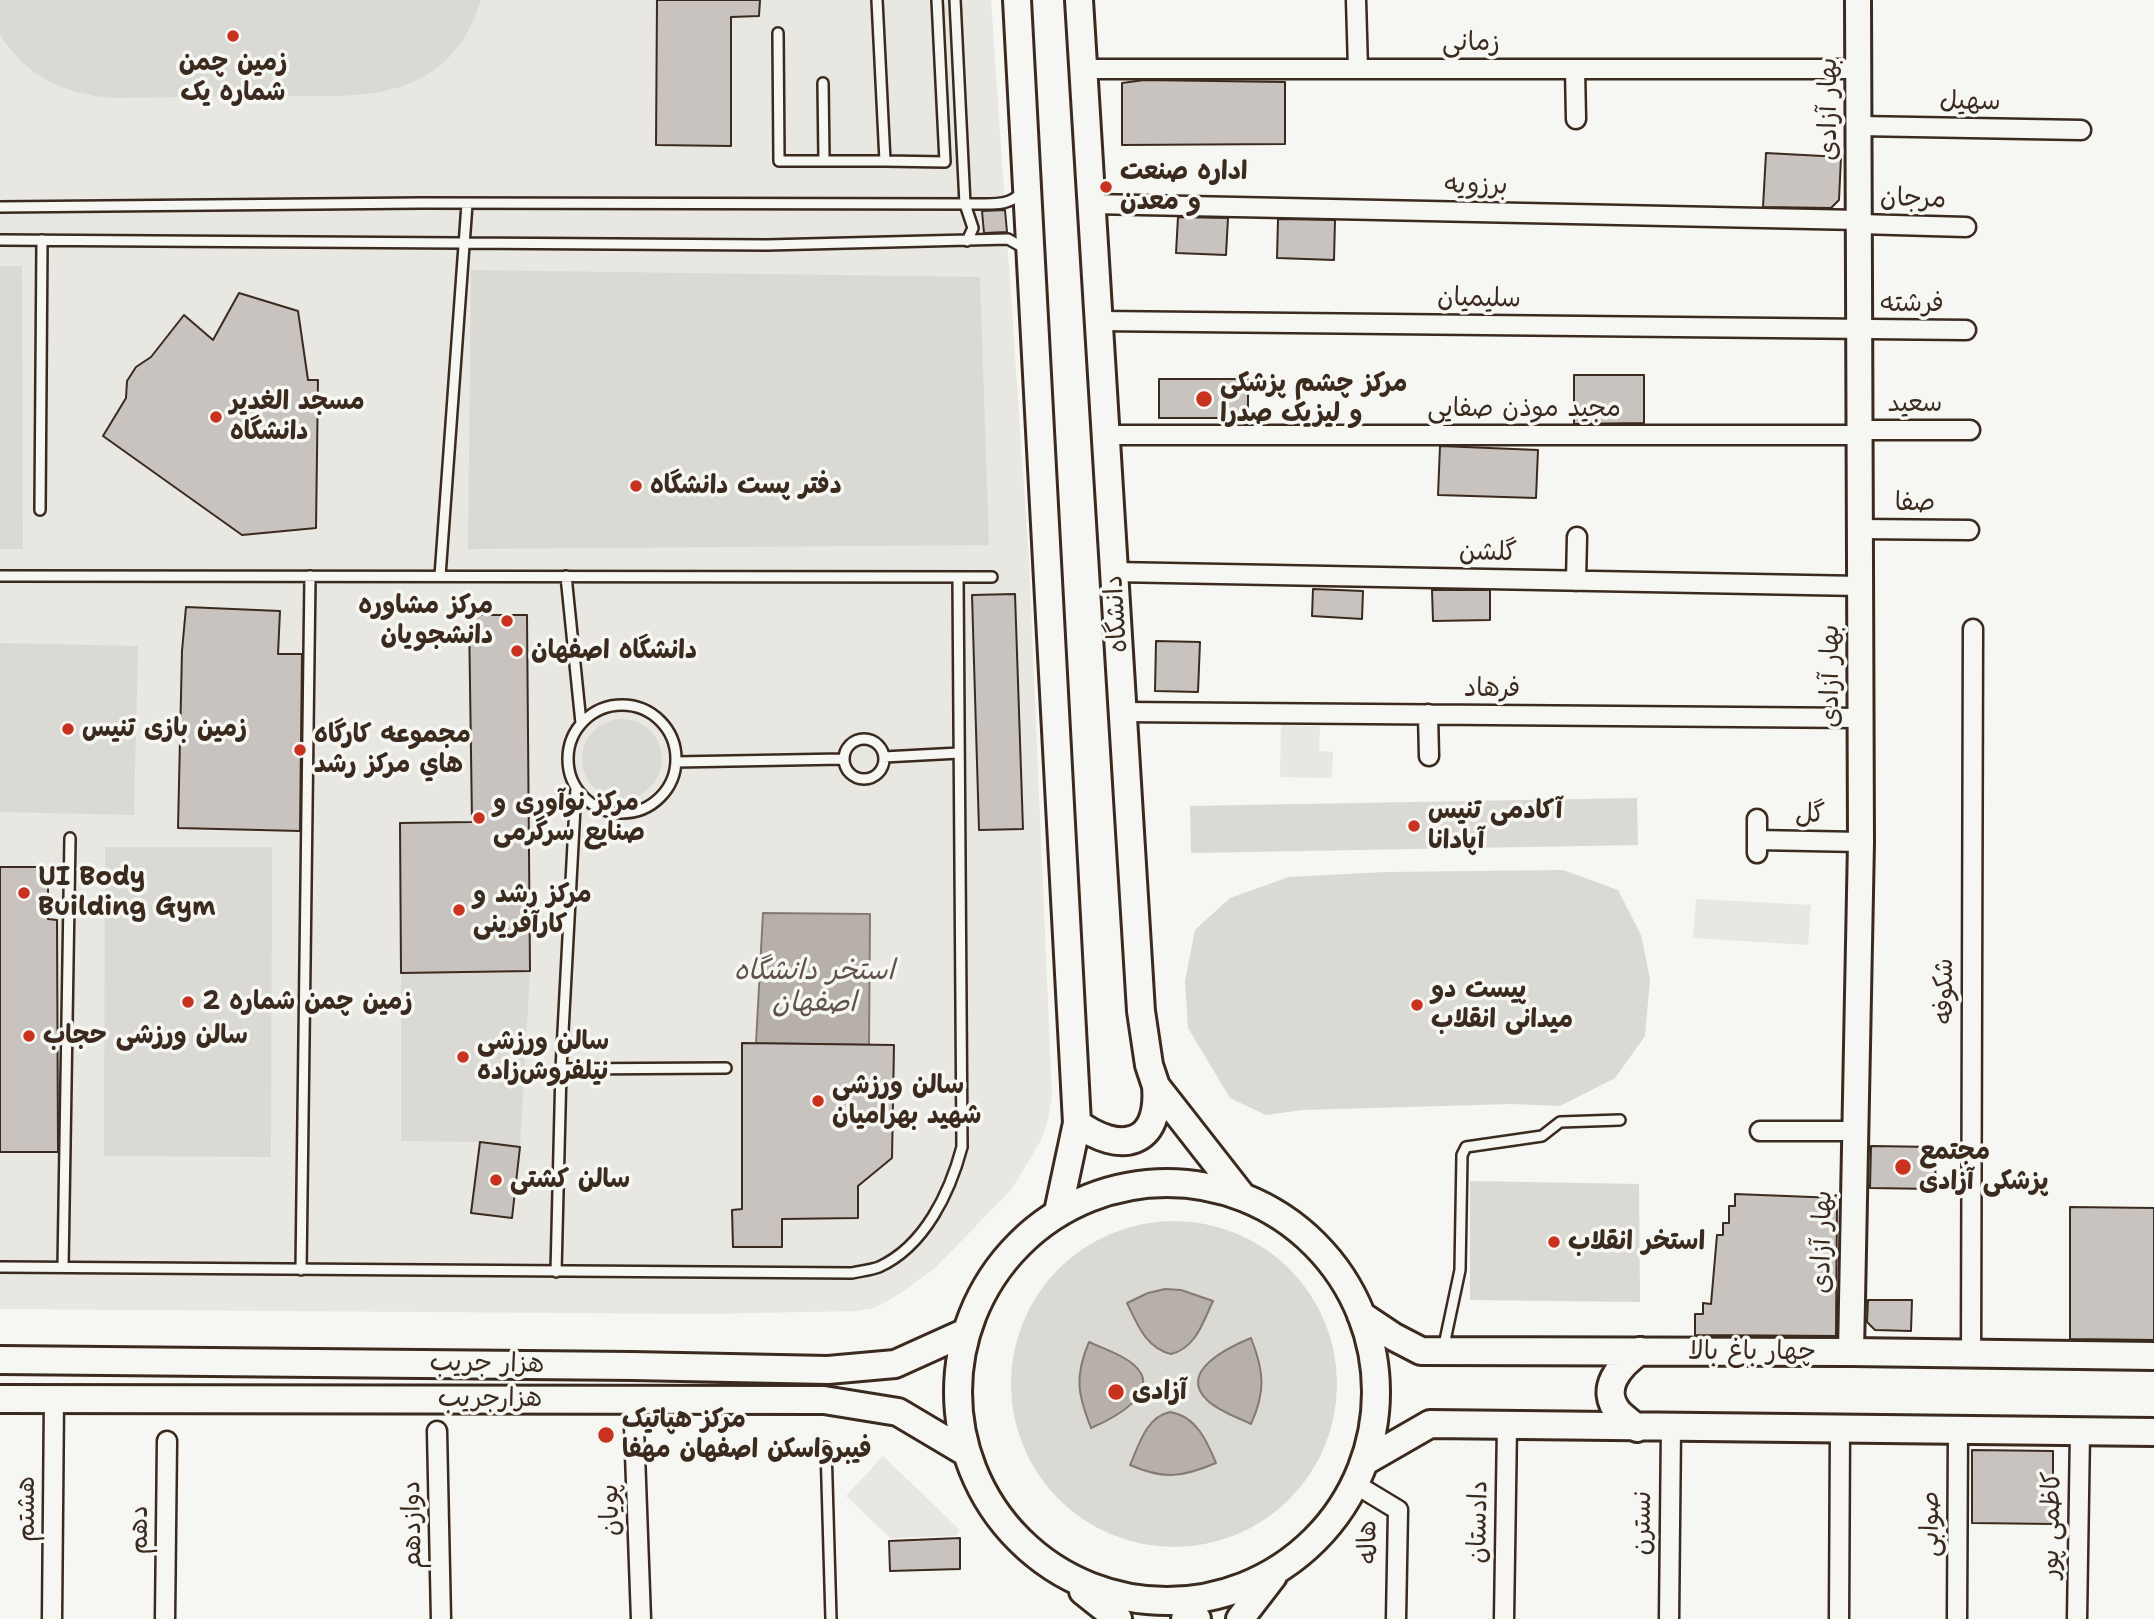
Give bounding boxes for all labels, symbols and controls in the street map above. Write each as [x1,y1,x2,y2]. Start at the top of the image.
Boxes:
street label: زمانی [1442,27,1500,59]
marker: زمین چمن شماره یک [225,28,241,44]
place label: زمین چمن شماره یک [179,47,287,108]
street label: بهار آزادی [1813,57,1845,161]
street label: سهیل [1939,86,2001,118]
place label: اداره صنعت و معدن [1120,156,1248,218]
street label: برزویه [1444,170,1508,202]
marker: اداره صنعت و معدن [1098,179,1114,195]
street label: مرجان [1879,182,1947,216]
street label: سلیمیان [1437,283,1521,315]
street label: فرشته [1880,288,1944,320]
place label: مرکز چشم پزشکی و لیزیک صدرا [1220,368,1407,430]
place label: مسجد الغدیر دانشگاه [230,386,365,448]
street label: سعید [1888,388,1942,420]
marker: مرکز چشم پزشکی و لیزیک صدرا [1194,389,1214,409]
street label: مجید موذن صفایی [1427,393,1621,425]
marker: مسجد الغدیر دانشگاه [208,409,224,425]
place label: دفتر پست دانشگاه [650,470,842,502]
marker: دفتر پست دانشگاه [628,478,644,494]
street label: صفا [1895,487,1935,519]
street label: گلشن [1459,537,1517,569]
street label: دانشگاه [1099,574,1135,654]
place label: مرکز مشاوره دانشجویان [358,590,493,652]
marker: مرکز مشاوره دانشجویان [499,613,515,629]
street label: بهار آزادی [1815,624,1847,728]
place label: دانشگاه اصفهان [531,635,697,667]
marker: دانشگاه اصفهان [509,643,525,659]
street label: فرهاد [1464,673,1520,705]
place label: زمین بازی تنیس [82,713,247,745]
place label: مجموعه کارگاه هاي مرکز رشد [314,719,471,780]
marker: زمین بازی تنیس [60,721,76,737]
marker: مجموعه کارگاه هاي مرکز رشد [292,742,308,758]
place label: مرکز نوآوری و صنایع سرگرمی [493,787,645,848]
place label: آکادمی تنیس آپادانا [1428,795,1562,856]
street label: گل [1795,799,1825,831]
marker: مرکز نوآوری و صنایع سرگرمی [471,810,487,826]
marker: آکادمی تنیس آپادانا [1406,818,1422,834]
place label: UI Body Building Gym [38,862,216,924]
place label: مرکز رشد و کارآفرینی [473,879,592,940]
marker: UI Body Building Gym [16,885,32,901]
marker: مرکز رشد و کارآفرینی [451,902,467,918]
water label: استخر دانشگاه اصفهان [734,955,894,1021]
street label: شکوفه [1929,958,1961,1024]
place label: پیست دو میدانی انقلاب [1431,974,1573,1036]
place label: زمین چمن شماره 2 [202,986,413,1018]
marker: زمین چمن شماره 2 [180,994,196,1010]
marker: پیست دو میدانی انقلاب [1409,997,1425,1013]
place label: سالن ورزشی حجاب [43,1020,248,1052]
place label: سالن ورزشی نیلفروش‌زاده [477,1026,609,1088]
marker: سالن ورزشی حجاب [21,1028,37,1044]
marker: سالن ورزشی نیلفروش‌زاده [455,1049,471,1065]
place label: سالن ورزشی شهید بهرامیان [832,1070,981,1132]
marker: سالن ورزشی شهید بهرامیان [810,1093,826,1109]
place label: مجتمع پزشکی آزادی [1919,1136,2049,1198]
marker: مجتمع پزشکی آزادی [1893,1157,1913,1177]
place label: سالن کشتی [510,1164,630,1196]
marker: سالن کشتی [488,1172,504,1188]
street label: بهار آزادی [1807,1190,1839,1294]
place label: استخر انقلاب [1568,1226,1705,1258]
marker: استخر انقلاب [1546,1234,1562,1250]
street label: چهار باغ بالا [1688,1336,1816,1368]
street label: هزار جریب [429,1347,545,1381]
place label: آزادی [1132,1376,1187,1408]
marker: آزادی [1106,1382,1126,1402]
street label: هزارجریب [438,1383,542,1415]
place label: مرکز هپاتیک فیبرواسکن اصفهان مهفا [622,1404,872,1466]
marker: مرکز هپاتیک فیبرواسکن اصفهان مهفا [596,1425,616,1445]
street label: کاظمی پور [2035,1471,2069,1579]
street label: هشتم [11,1476,43,1542]
street label: دوازدهم [397,1480,429,1570]
street label: دادستان [1463,1480,1495,1564]
street label: پویان [594,1483,628,1537]
street label: نسترن [1627,1490,1659,1556]
street label: صوابی [1915,1491,1947,1557]
street label: دهم [124,1505,156,1555]
street label: هاله [1352,1519,1386,1565]

